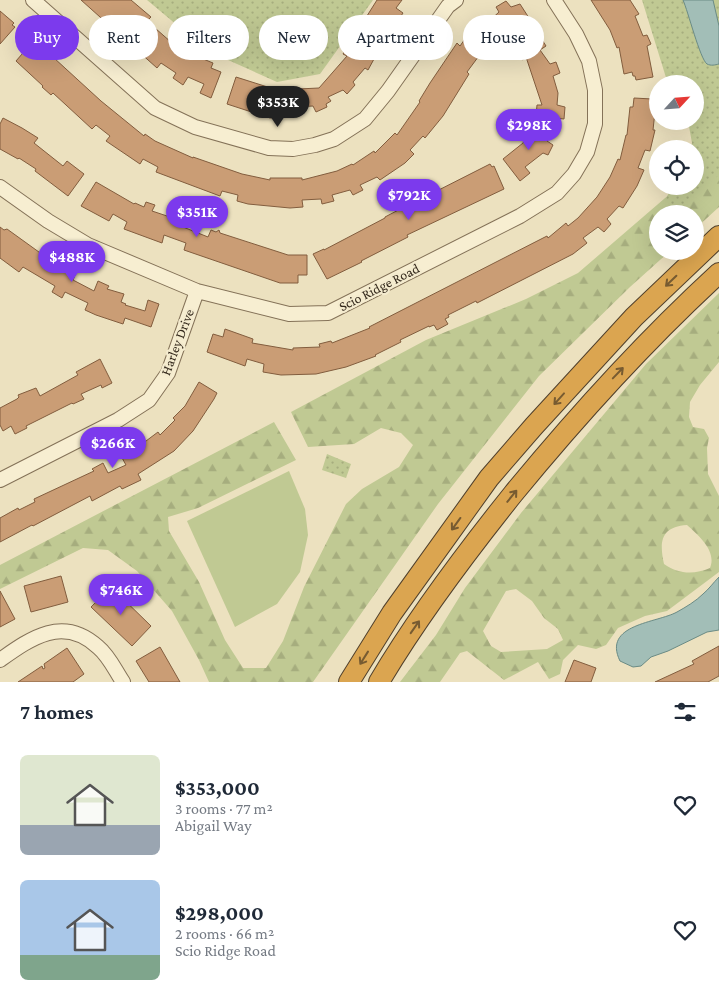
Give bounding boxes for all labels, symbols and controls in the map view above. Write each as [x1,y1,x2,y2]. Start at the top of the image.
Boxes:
chip: Buy [15,15,79,60]
chip: Rent [89,15,158,60]
chip: Filters [168,15,249,60]
chip: New [259,15,328,60]
chip: Apartment [338,15,453,60]
chip: House [463,15,544,60]
north arrow [649,75,704,130]
map controls [649,75,704,260]
pin: $353K [243,86,313,128]
text: $353K [257,93,299,110]
pin: $298K [494,108,564,151]
text: $298K [507,116,551,133]
button: locate [649,140,704,195]
pin: $792K [374,178,444,221]
text: $792K [388,186,430,203]
pin: $351K [162,196,232,238]
text: $351K [177,203,217,220]
button: layers [649,205,704,260]
pin: $488K [37,240,107,283]
text: $488K [49,248,95,265]
street label: Scio Ridge Road [336,260,422,314]
one-way arrow [665,275,677,287]
street label: Harley Drive [157,307,197,377]
one-way arrow [612,367,624,379]
one-way arrow [553,392,565,405]
pin: $266K [78,426,148,469]
text: $266K [91,434,135,451]
one-way arrow [506,490,517,503]
one-way arrow [450,517,461,530]
pin: $746K [86,574,156,616]
text: $746K [100,581,142,598]
one-way arrow [410,620,420,634]
one-way arrow [358,651,369,665]
icon: filters [671,698,699,726]
text: 7 homes [20,700,93,724]
icon: home [60,775,120,835]
text: $353,000 [175,776,260,800]
icon: heart [671,791,699,819]
text: 3 rooms · 77 m² [175,800,273,817]
text: Abigail Way [175,817,252,834]
icon: home [60,900,120,960]
text: $298,000 [175,901,264,925]
icon: heart [671,916,699,944]
text: 2 rooms · 66 m² [175,925,274,942]
text: Scio Ridge Road [175,942,276,959]

